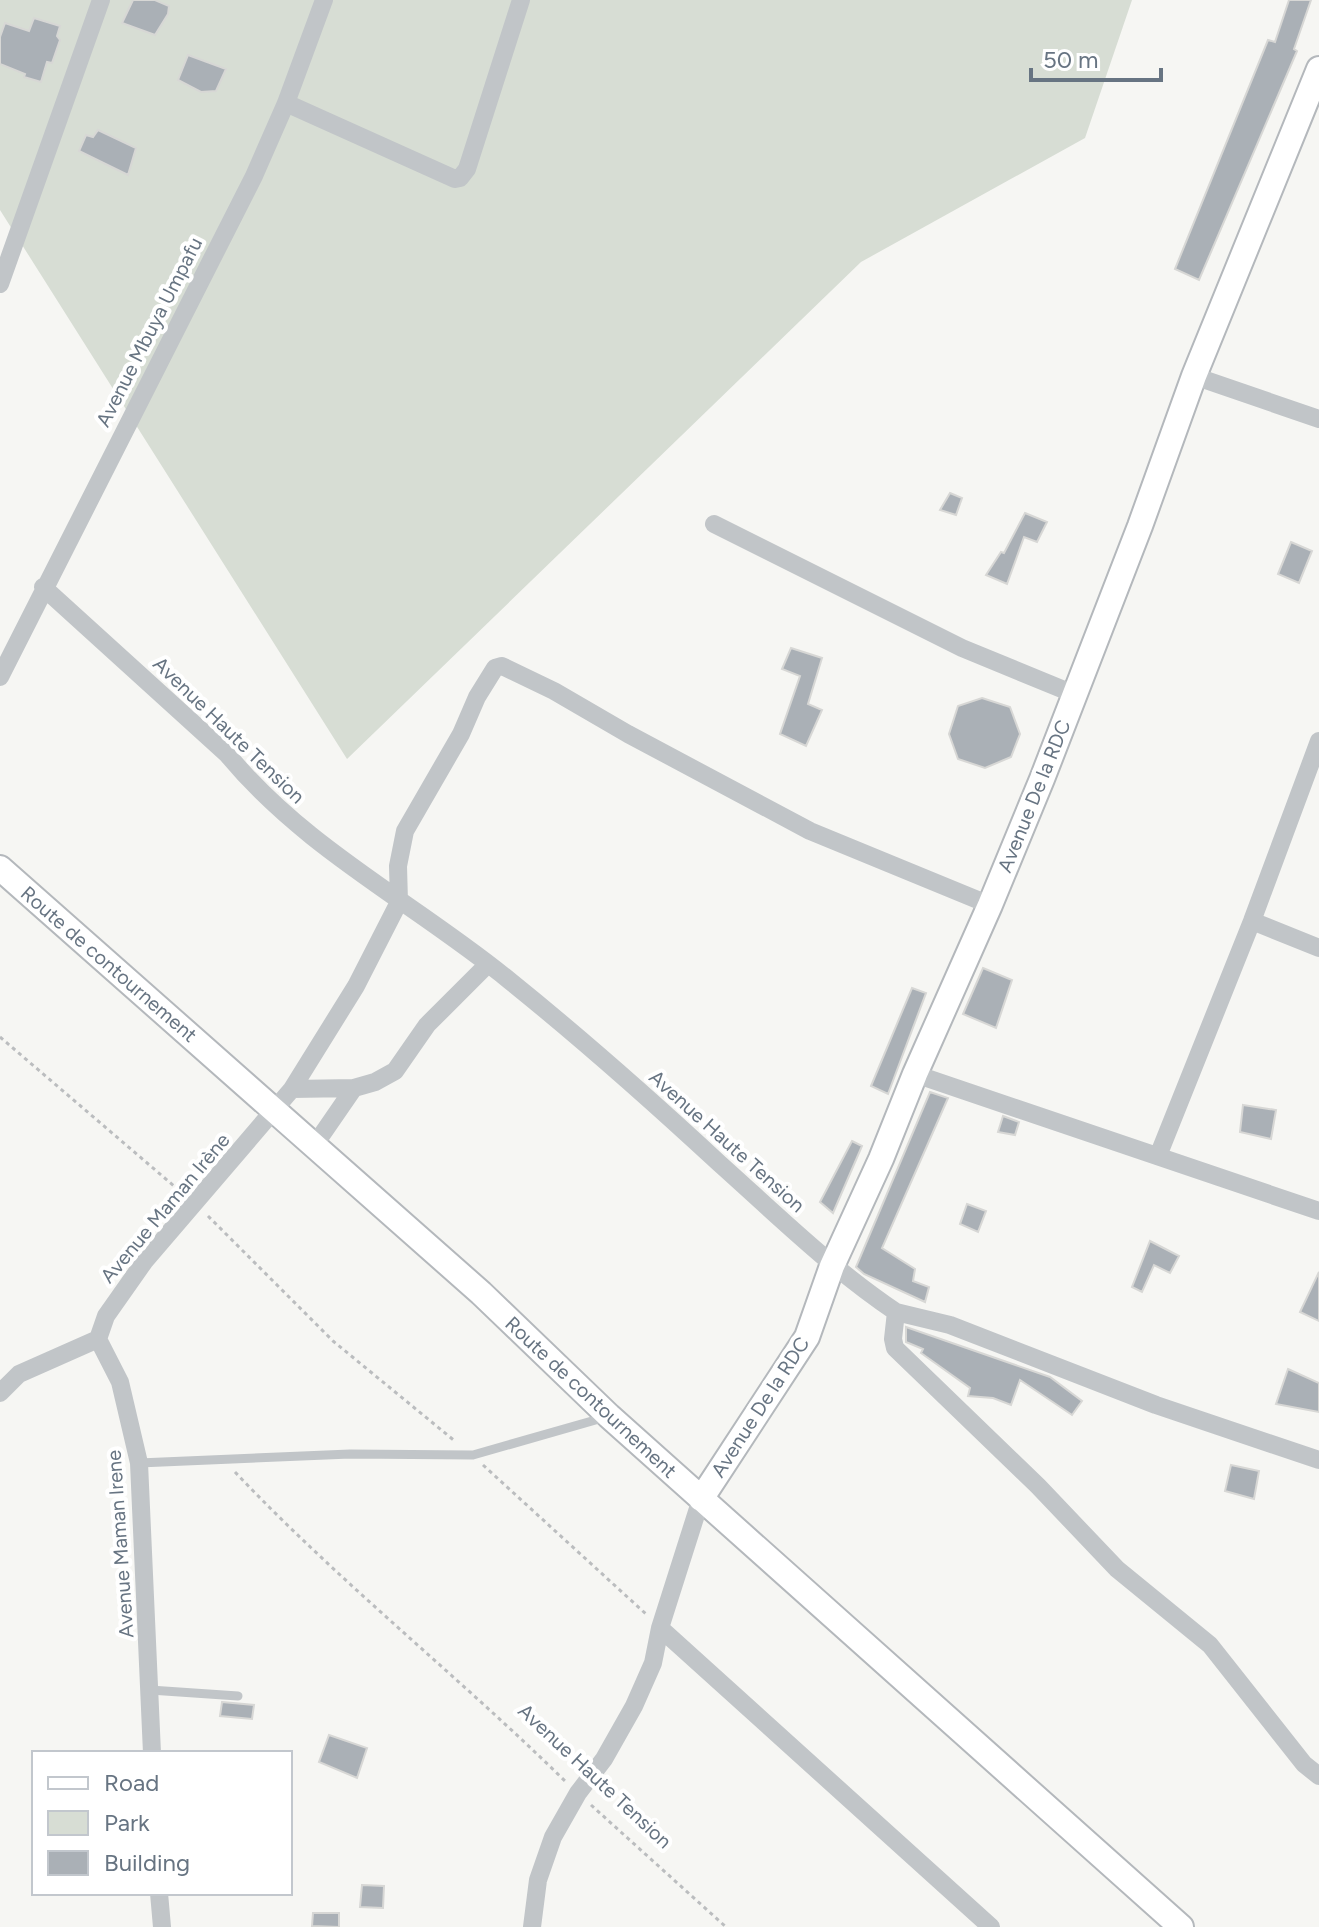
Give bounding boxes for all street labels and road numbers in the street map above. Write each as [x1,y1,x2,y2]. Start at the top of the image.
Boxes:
street label: Avenue Mbuya Umpafu [91,233,207,431]
street label: Avenue Haute Tension [148,652,310,808]
street label: Avenue De la RDC [992,716,1076,876]
street label: Route de contournement [16,881,202,1047]
street label: Avenue Haute Tension [644,1065,810,1217]
street label: Avenue Maman Irène [95,1128,235,1288]
street label: Route de contournement [500,1311,682,1483]
street label: Avenue De la RDC [706,1332,814,1482]
street label: Avenue Maman Irene [101,1449,139,1639]
street label: Avenue Haute Tension [513,1699,677,1853]

